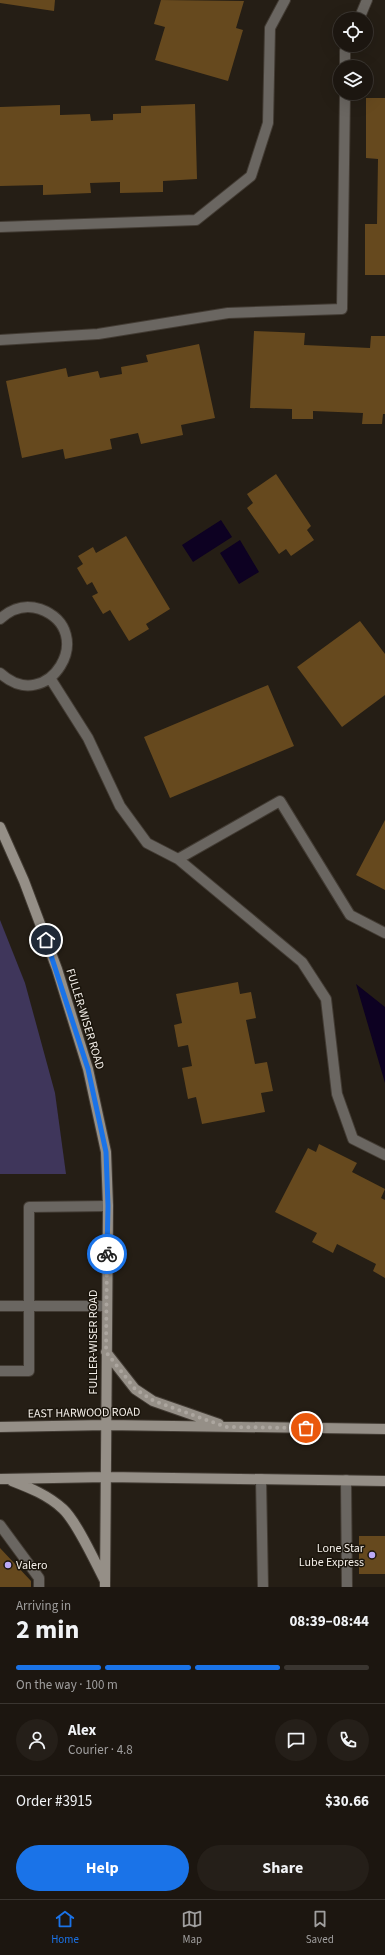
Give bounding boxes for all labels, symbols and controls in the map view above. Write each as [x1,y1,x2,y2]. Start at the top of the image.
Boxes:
map controls [333,12,373,100]
button: locate [333,12,373,52]
button: layers [333,60,373,100]
pin [29,923,63,957]
icon: home [35,929,57,951]
street label: FULLER-WISER ROAD [62,966,108,1072]
courier [87,1234,127,1274]
icon: bike [96,1243,118,1265]
street label: FULLER-WISER ROAD [85,1290,102,1394]
street label: EAST HARWOOD ROAD [27,1404,141,1422]
pin [289,1411,323,1445]
icon: bag [295,1417,317,1439]
place label: Lone Star Lube Express [299,1540,365,1571]
marker: Lone Star Lube Express [367,1550,377,1560]
place label: Valero [16,1557,48,1574]
marker: Valero [3,1560,13,1570]
text: Arriving in [16,1597,71,1615]
text: 2 min [16,1611,79,1648]
text: 08:39–08:44 [289,1611,369,1632]
text: On the way · 100 m [16,1676,118,1694]
button: person [16,1719,58,1761]
button: chat [275,1719,317,1761]
button: phone [327,1719,369,1761]
text: Alex [68,1720,96,1741]
text: Courier · 4.8 [68,1741,133,1759]
text: Order #3915 [16,1791,92,1812]
text: $30.66 [325,1791,369,1812]
button: Help [16,1845,189,1891]
button: Share [197,1845,369,1891]
tab: Home [51,1908,79,1947]
tab: Map [181,1908,203,1947]
tab: Saved [306,1908,334,1947]

